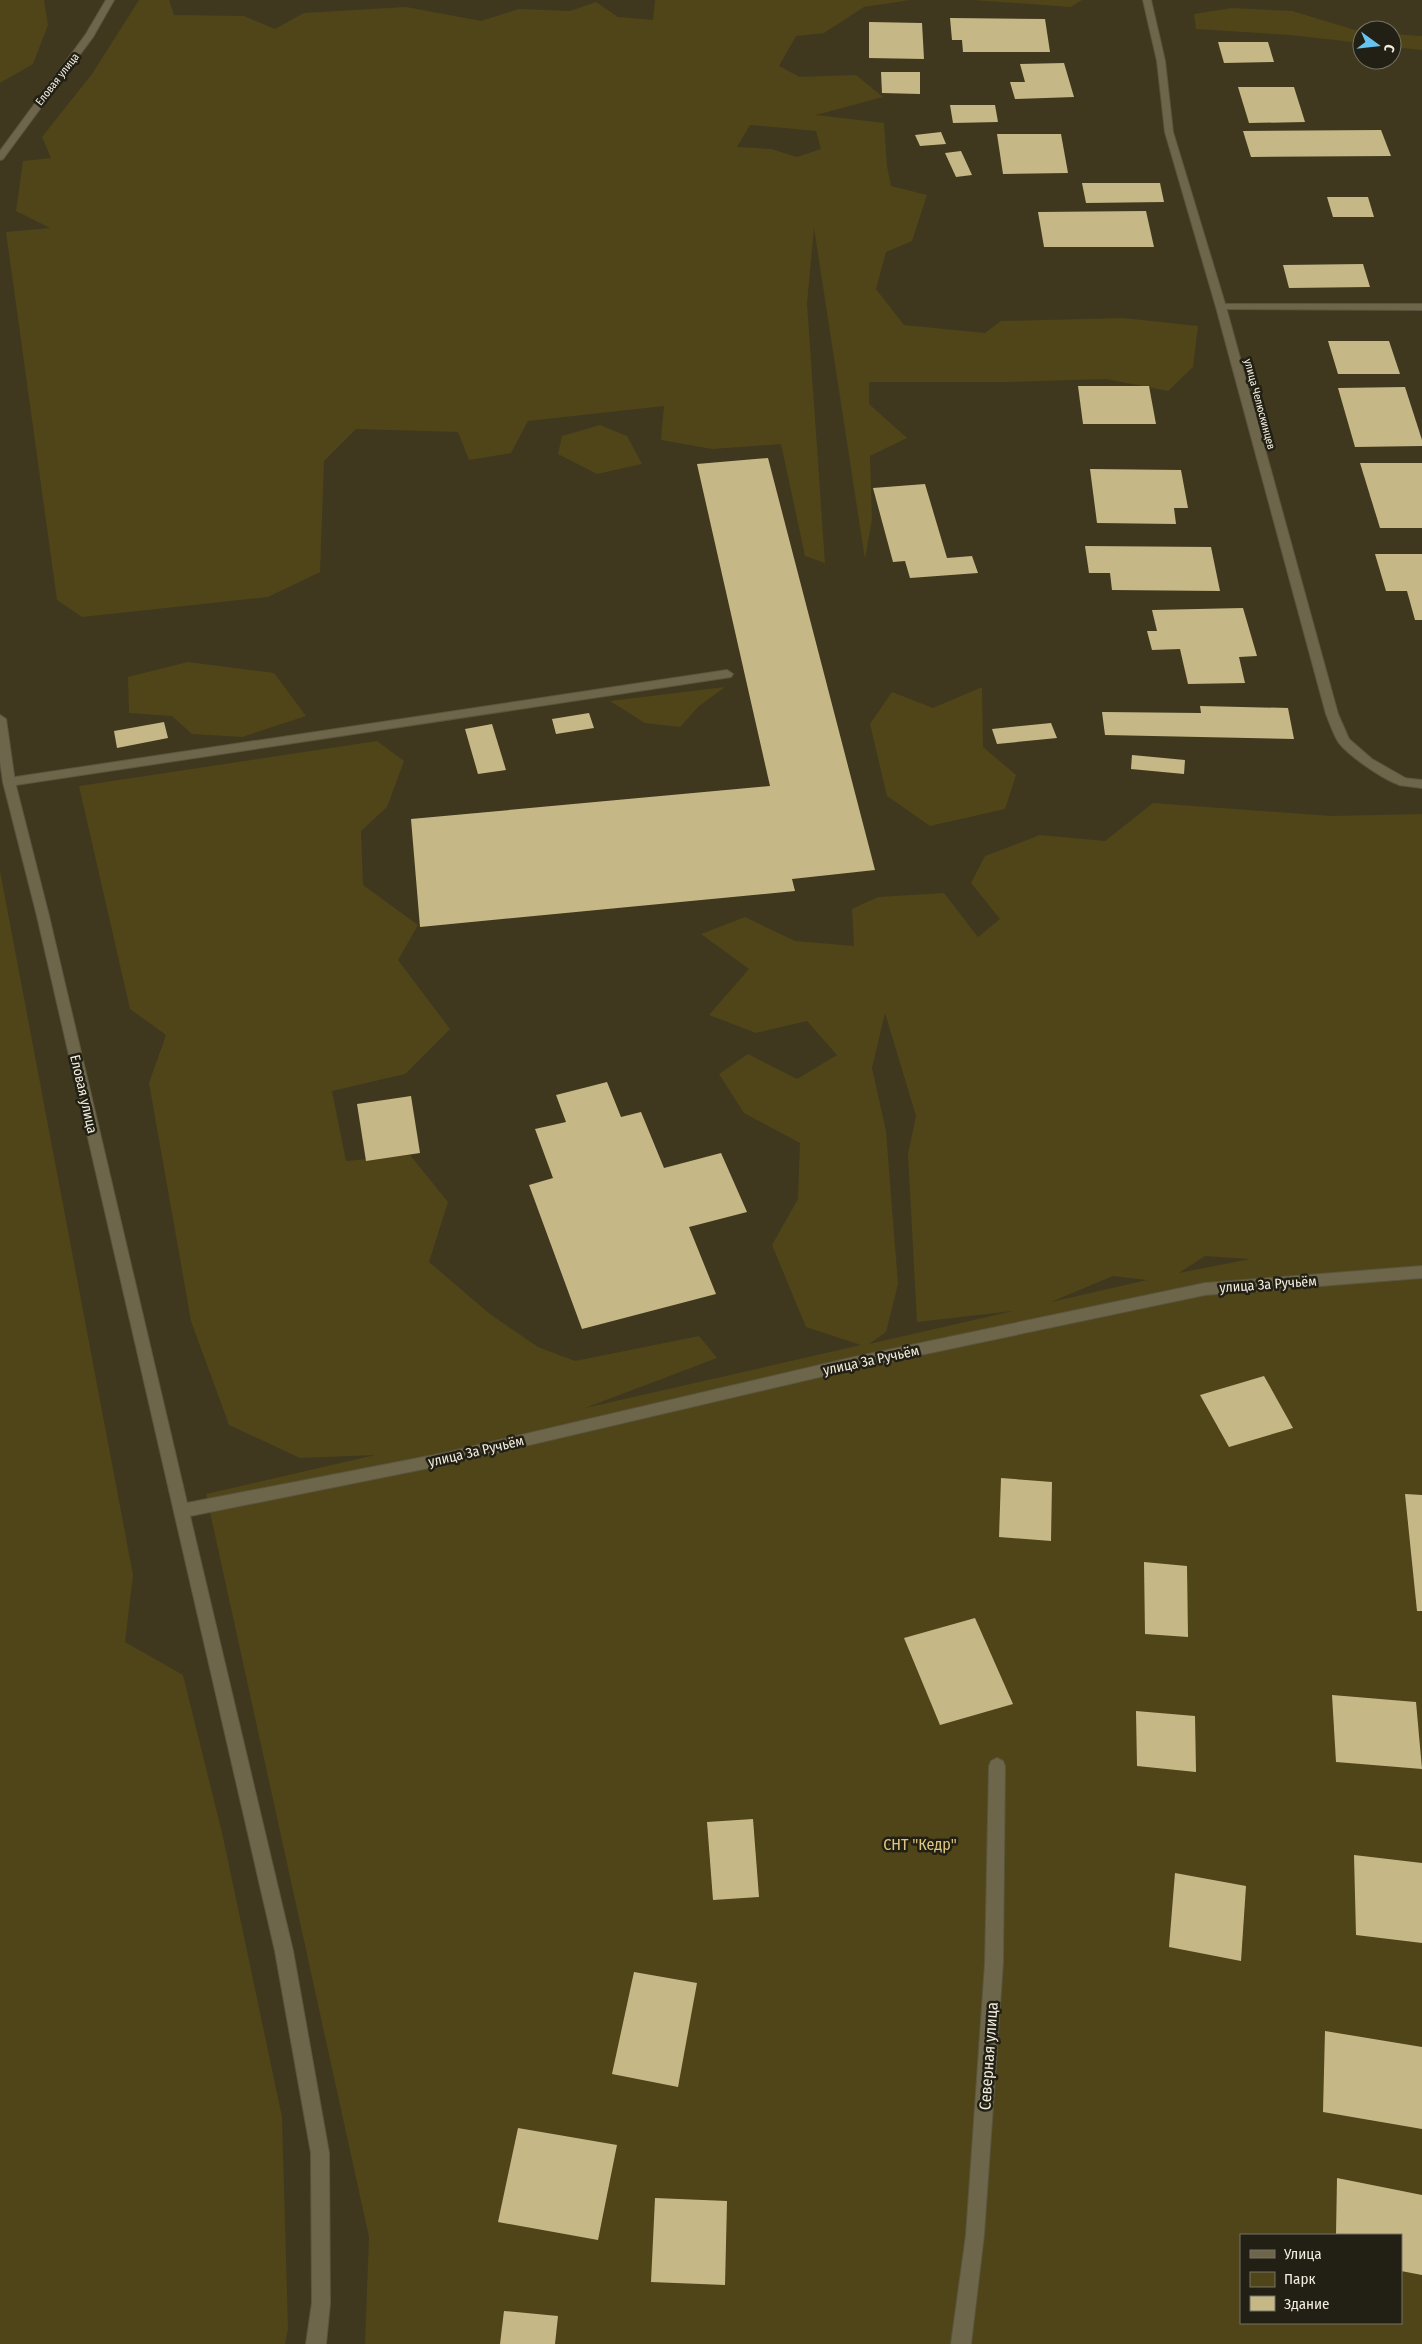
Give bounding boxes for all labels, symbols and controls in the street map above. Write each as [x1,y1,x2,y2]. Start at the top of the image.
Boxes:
north arrow [1352,20,1402,70]
text: С [1380,42,1398,55]
street label: Еловая улица [33,50,82,108]
street label: улица Челюскинцев [1241,357,1278,451]
street label: Еловая улица [66,1053,101,1135]
street label: улица За Ручьём [1219,1273,1317,1296]
street label: улица За Ручьём [822,1342,921,1379]
street label: улица За Ручьём [427,1432,526,1471]
park label: СНТ "Кедр" [883,1835,957,1854]
street label: Северная улица [975,2001,1002,2111]
legend [1240,2234,1402,2324]
text: Улица [1283,2245,1322,2263]
text: Парк [1284,2270,1315,2288]
text: Здание [1284,2295,1330,2313]

